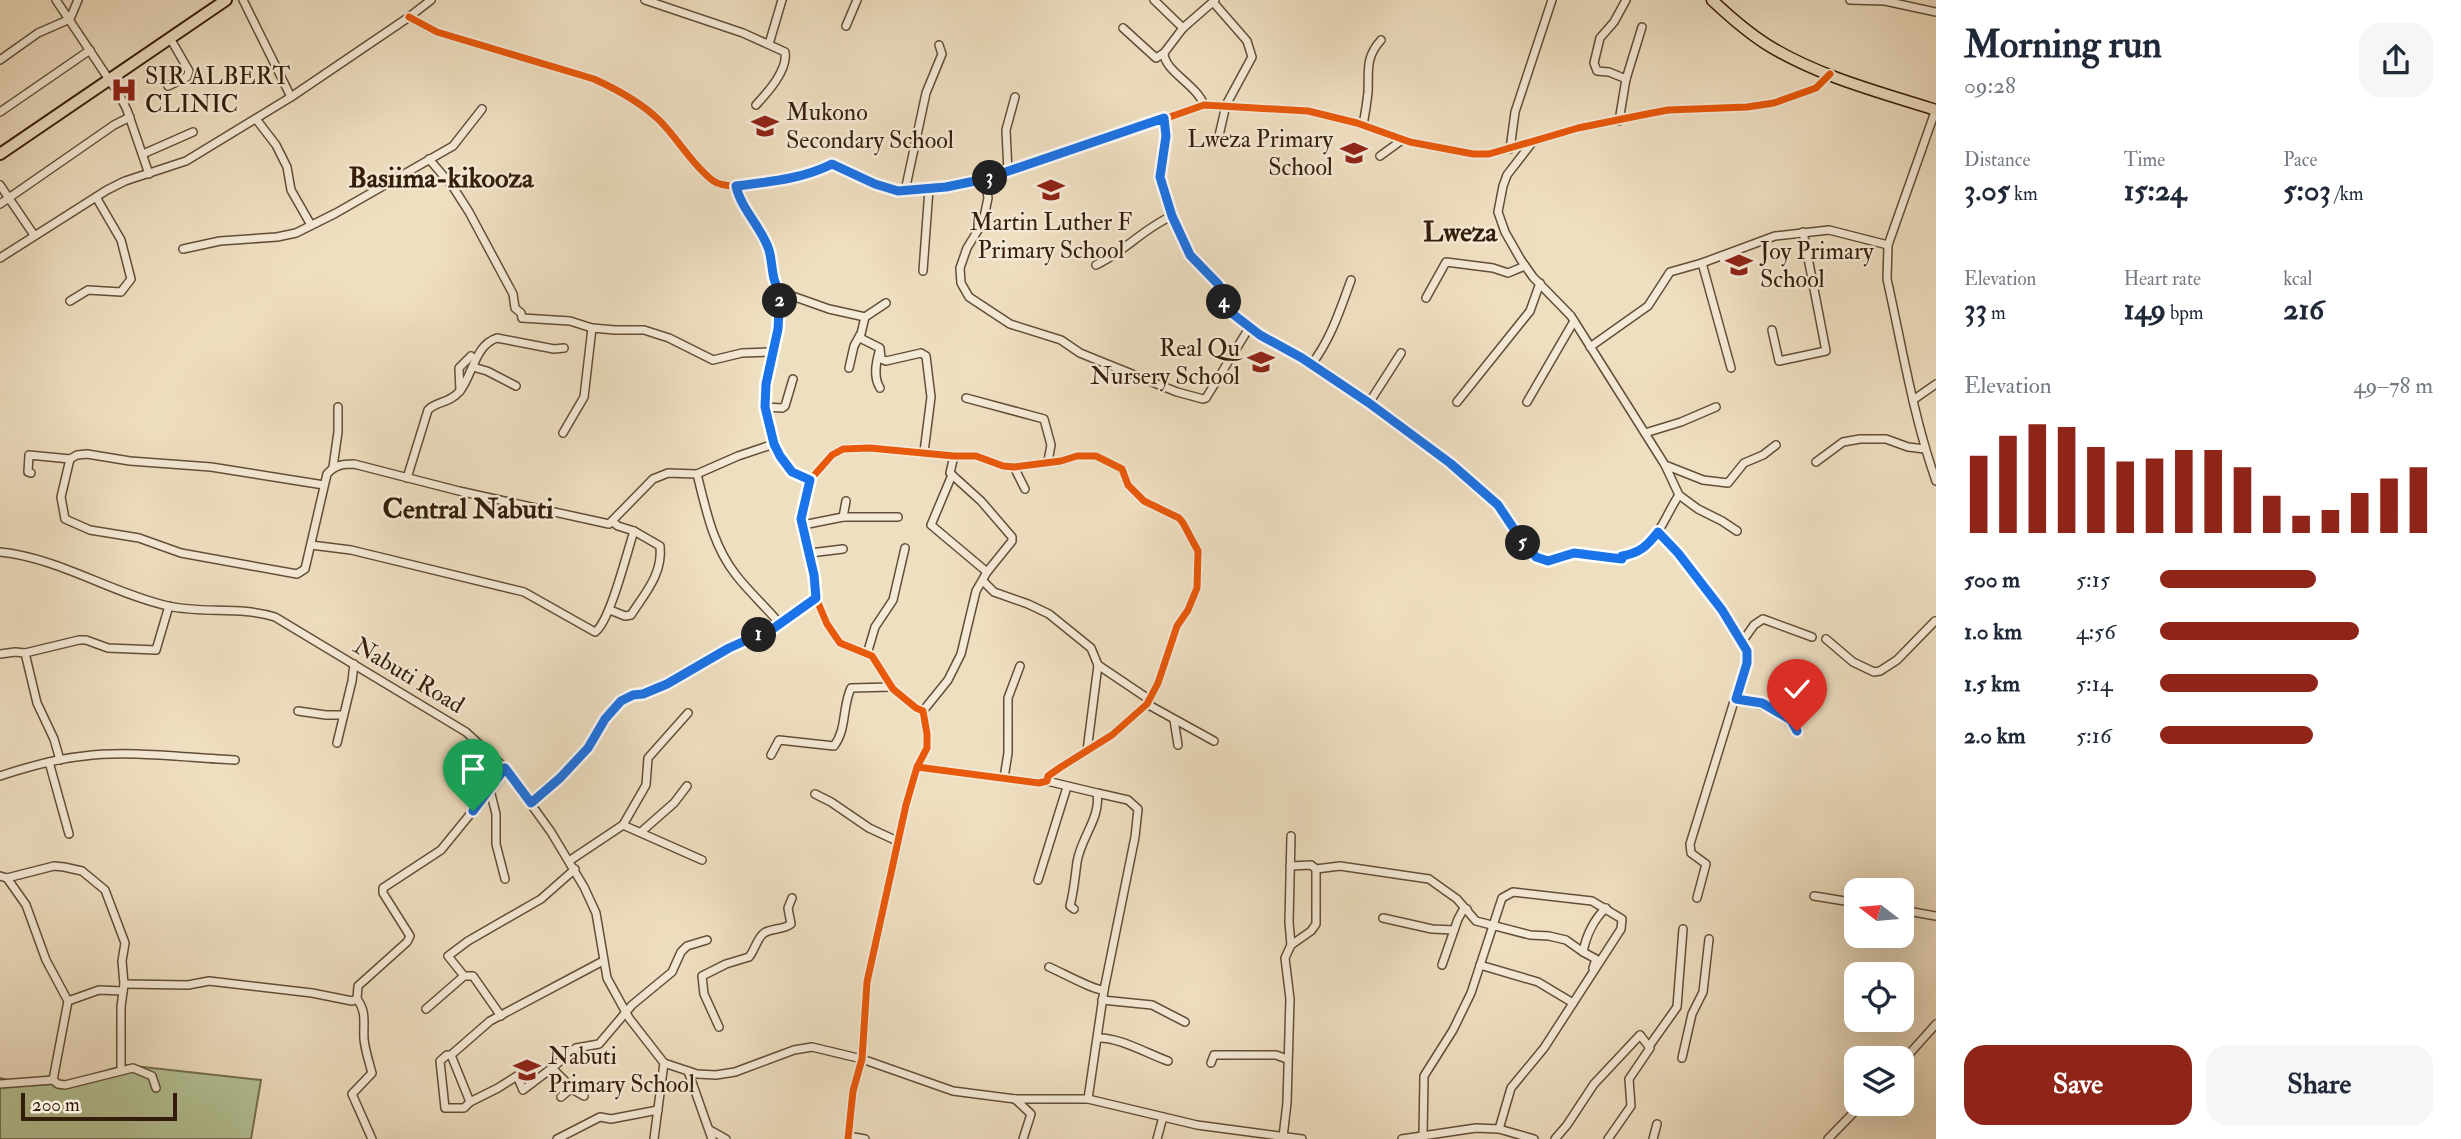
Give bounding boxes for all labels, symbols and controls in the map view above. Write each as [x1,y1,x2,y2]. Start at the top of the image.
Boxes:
text: Morning run [1964,21,2162,69]
button: share [2359,23,2433,97]
place label: SIR ALBERT CLINIC [145,61,290,120]
text: 09:28 [1964,71,2016,100]
hospital icon: SIR ALBERT CLINIC [109,75,139,105]
place label: Mukono Secondary School [786,97,954,156]
school or university icon: Mukono Secondary School [750,111,780,141]
place label: Lweza Primary School [1187,124,1333,183]
school or university icon: Lweza Primary School [1339,138,1369,168]
text: Distance [1964,148,2030,172]
text: Time [2124,148,2165,172]
text: Pace [2283,148,2317,172]
pin: 3 [972,160,1007,196]
district label: Basiima-kikooza [348,161,535,196]
text: 3 [986,165,993,189]
text: 3.05 [1964,172,2010,209]
text: 15:24 [2124,172,2186,209]
text: 5:03 [2283,172,2331,209]
school or university icon: Martin Luther F Primary School [1036,175,1066,205]
text: km [2010,182,2038,206]
text: /km [2331,182,2364,206]
place label: Martin Luther F Primary School [970,207,1132,266]
district label: Lweza [1423,215,1499,250]
place label: Joy Primary School [1759,236,1874,295]
school or university icon: Joy Primary School [1724,250,1754,280]
text: Elevation [1964,267,2036,291]
text: Heart rate [2124,267,2201,291]
text: kcal [2283,267,2312,291]
pin: 2 [762,284,798,318]
pin: 4 [1206,284,1242,320]
text: 2 [775,288,784,312]
text: 4 [1218,289,1229,313]
text: 33 [1964,291,1987,328]
text: 149 [2124,291,2166,328]
text: 216 [2283,291,2324,328]
text: m [1987,301,2006,325]
text: bpm [2166,301,2204,325]
place label: Real Qu Nursery School [1090,333,1243,392]
school or university icon: Real Qu Nursery School [1246,347,1276,377]
text: Elevation [1964,371,2052,400]
text: 49–78 m [2353,371,2433,400]
district label: Central Nabuti [382,492,554,527]
pin: 5 [1506,526,1540,560]
text: 5 [1518,530,1527,554]
text: 500 m [1964,565,2020,594]
text: 5:15 [2076,565,2110,594]
text: 1.0 km [1964,617,2022,646]
text: 4:56 [2076,617,2116,646]
pin: 1 [742,618,776,652]
text: 1 [755,622,762,646]
street label: Nabuti Road [348,630,470,721]
pin [1767,659,1827,731]
text: 1.5 km [1964,669,2020,698]
text: 5:14 [2076,669,2112,698]
icon: check [1778,670,1816,708]
text: 2.0 km [1964,721,2026,750]
text: 5:16 [2076,721,2112,750]
pin [443,739,503,811]
icon: arrive [454,750,492,788]
north arrow [1844,878,1914,948]
map controls [1844,878,1914,1116]
button: locate [1844,962,1914,1032]
place label: Nabuti Primary School [548,1041,695,1100]
button: Save [1964,1045,2192,1125]
button: Share [2206,1045,2433,1125]
button: layers [1844,1046,1914,1116]
school or university icon: Nabuti Primary School [512,1055,542,1085]
scale bar [21,1090,177,1122]
text: 200 m [32,1093,80,1117]

